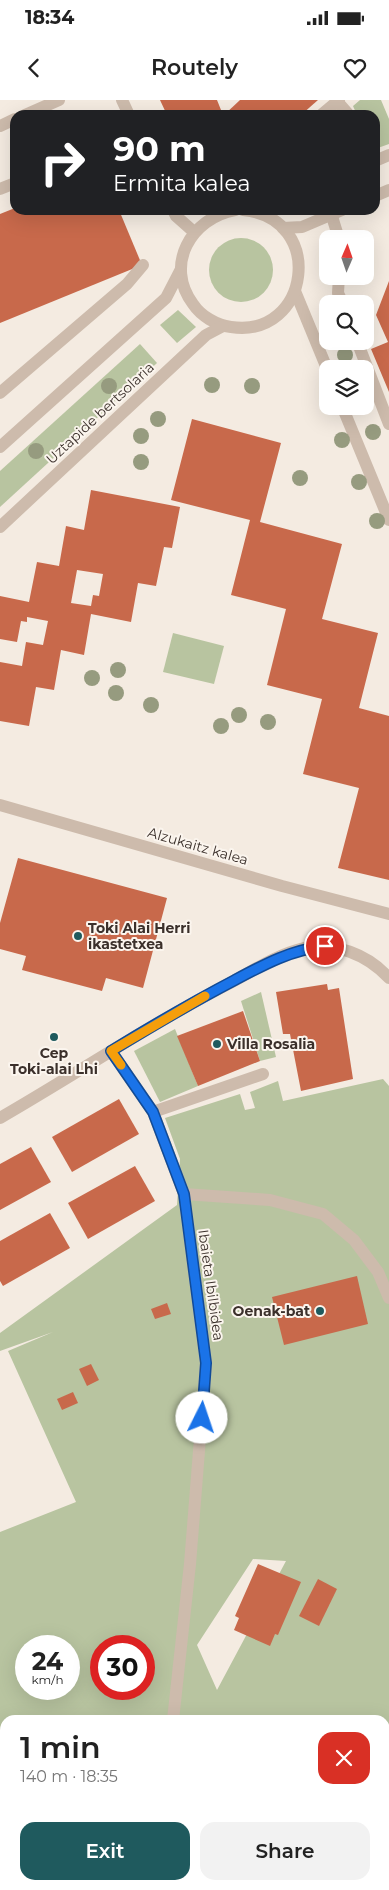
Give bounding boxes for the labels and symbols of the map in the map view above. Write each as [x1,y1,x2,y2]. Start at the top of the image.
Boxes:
north arrow [319,230,374,285]
street label: Uztapide bertsolaria [42,358,158,468]
street label: Alzukaitz kalea [146,823,250,869]
place label: Toki Alai Herri ikastetxea [88,919,190,953]
pin [304,925,346,967]
marker: Toki Alai Herri ikastetxea [72,930,84,942]
marker: Cep Toki-alai Lhi [48,1031,60,1043]
place label: Villa Rosalia [226,1035,315,1053]
marker: Villa Rosalia [211,1038,223,1050]
place label: Cep Toki-alai Lhi [10,1044,98,1078]
street label: Ibaieta Ibilbidea [194,1228,228,1342]
place label: Oenak-bat [233,1302,310,1320]
marker: Oenak-bat [314,1305,326,1317]
position arrow [175,1391,227,1443]
speed limit sign: 30 [90,1635,155,1700]

